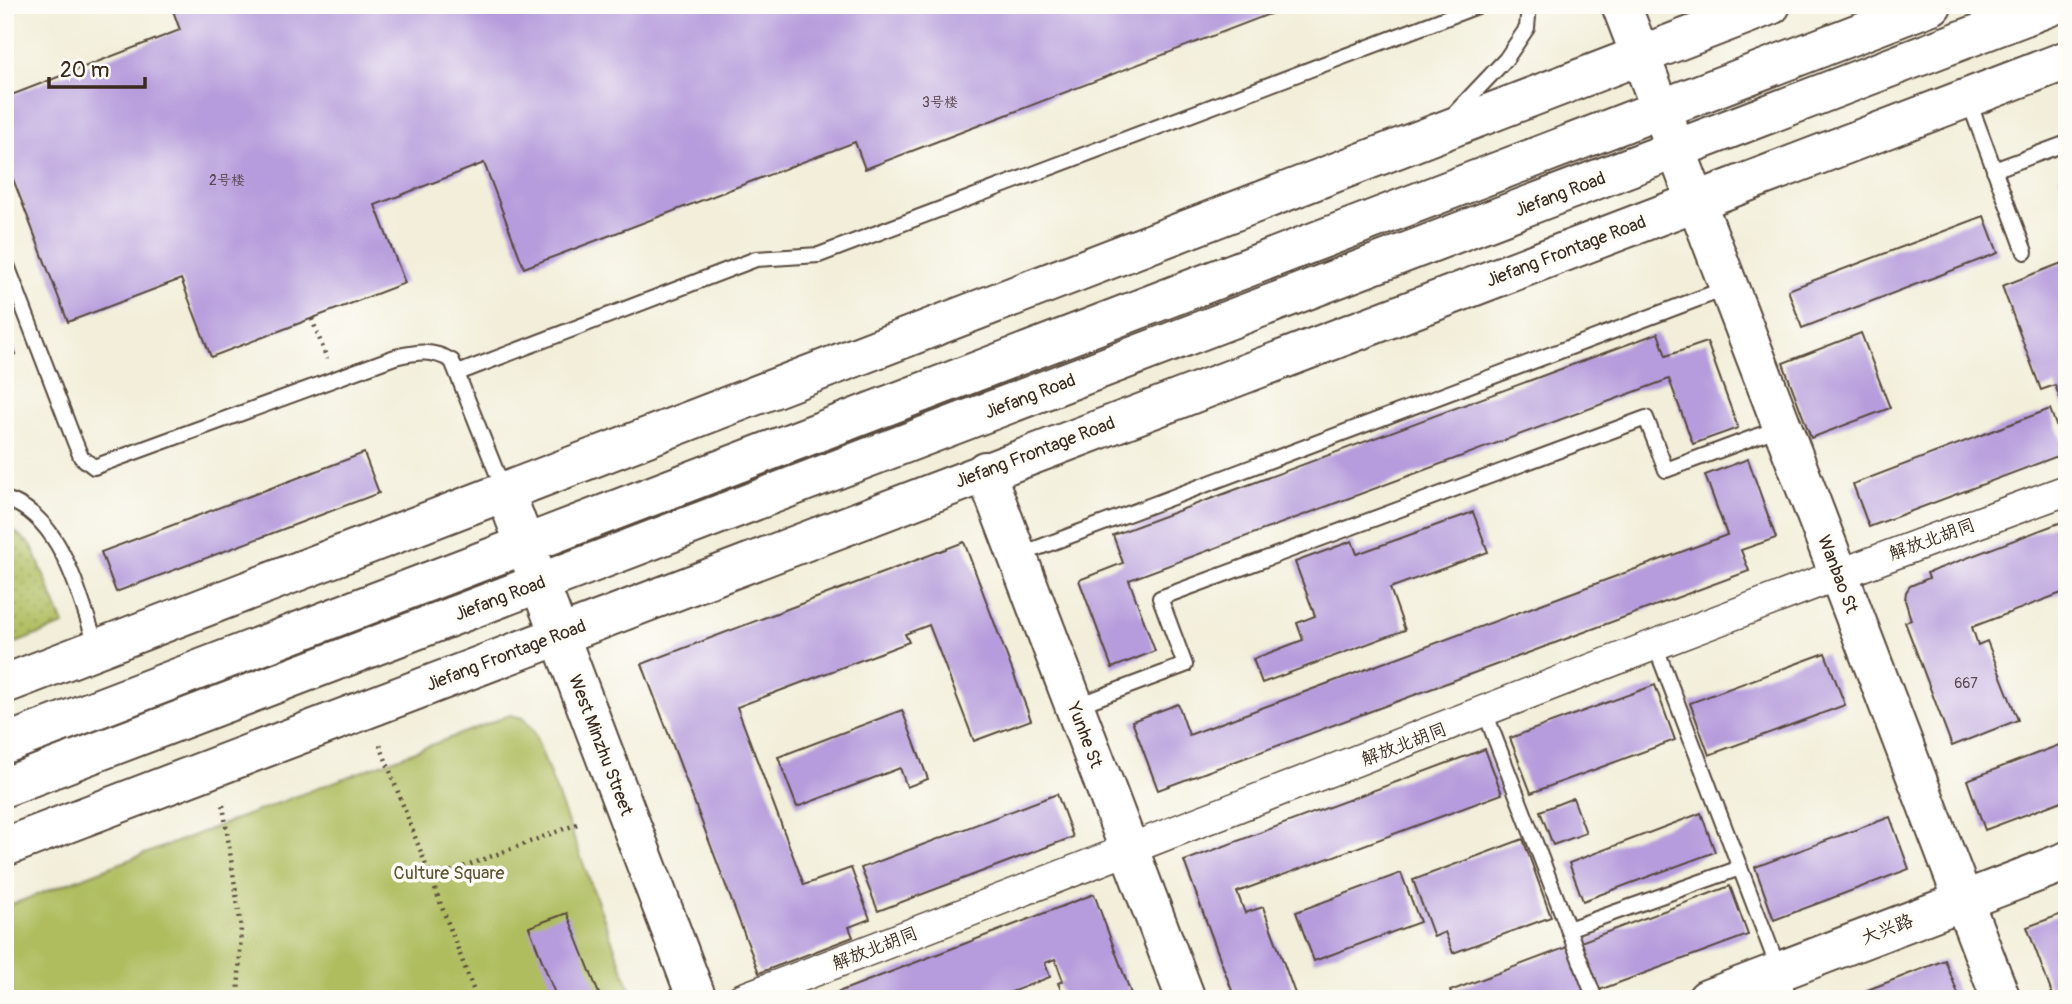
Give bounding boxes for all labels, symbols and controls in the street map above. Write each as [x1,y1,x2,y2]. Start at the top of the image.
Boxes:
scale bar [49,46,145,90]
text: 20 m [60,57,109,84]
house number: 3号楼 [922,94,958,111]
street label: Jiefang Road [1511,167,1609,222]
house number: 2号楼 [209,172,245,189]
street label: Jiefang Frontage Road [1483,210,1649,293]
street label: Jiefang Road [981,369,1079,424]
street label: Jiefang Frontage Road [952,411,1118,494]
street label: 解放北胡同 [1886,513,1978,566]
street label: Wanbao St [1812,532,1863,617]
street label: Jiefang Road [451,571,549,626]
street label: Jiefang Frontage Road [423,614,589,697]
street label: West Minzhu Street [563,671,638,820]
house number: 667 [1954,675,1978,692]
street label: Yunhe St [1061,698,1108,772]
street label: 解放北胡同 [1358,718,1450,771]
park label: Culture Square [394,862,505,885]
street label: 大兴路 [1858,909,1917,950]
street label: 解放北胡同 [829,922,921,975]

